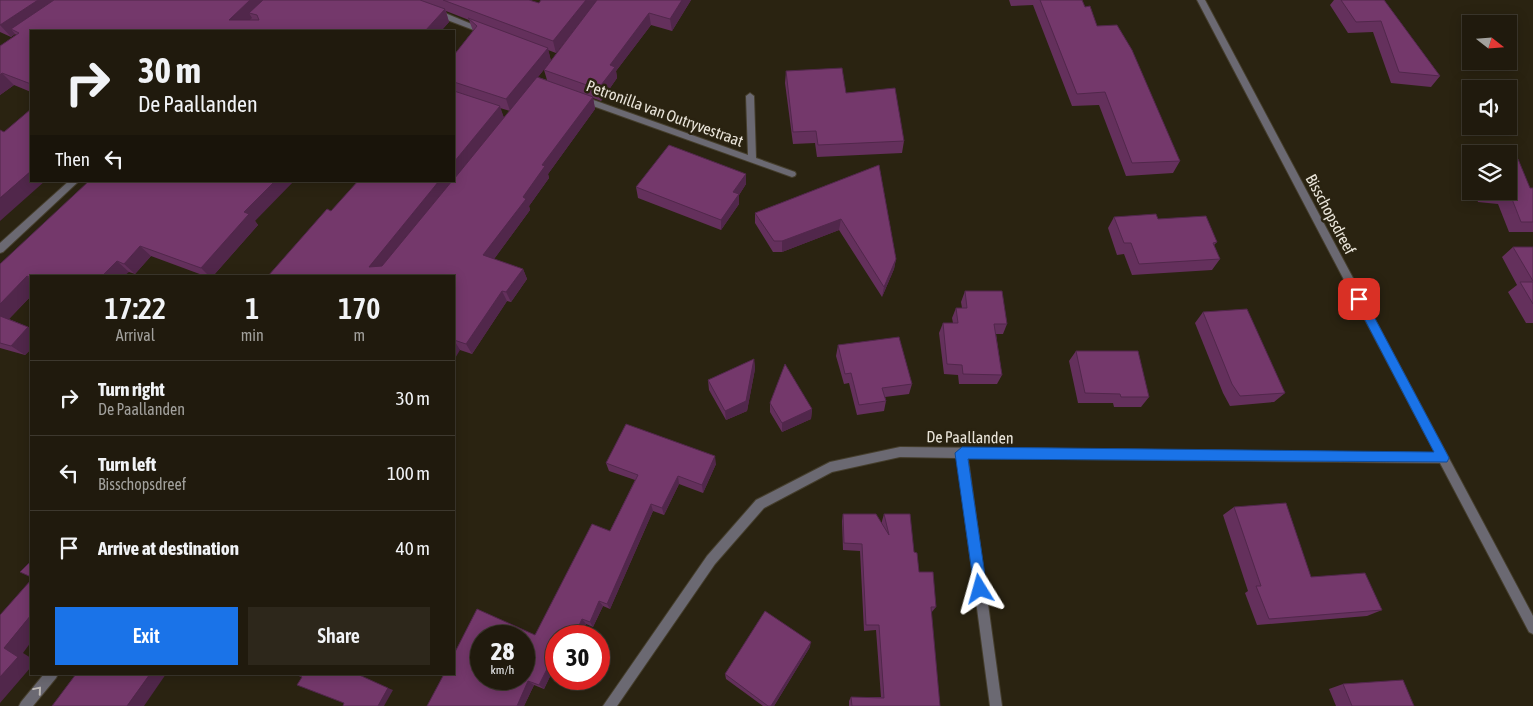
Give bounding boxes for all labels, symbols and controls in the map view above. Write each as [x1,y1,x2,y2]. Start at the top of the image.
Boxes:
north arrow [1462,15,1518,70]
map controls [1462,15,1517,200]
icon: right [55,50,120,115]
text: 30 m [138,50,201,90]
street label: Petronilla van Outryvestraat [584,76,746,151]
button: sound [1462,80,1517,135]
text: De Paallanden [138,91,258,117]
icon: left [100,145,128,173]
button: layers [1462,145,1517,200]
text: Then [55,148,90,170]
street label: Bisschopsdreef [1301,171,1360,258]
pin [1338,278,1380,320]
icon: arrive [1345,285,1373,313]
text: 17:22 [104,291,166,325]
text: 1 [245,291,259,325]
text: 170 [338,291,380,325]
text: Arrival [116,326,155,344]
text: min [241,326,264,344]
text: m [354,326,365,344]
text: Turn right [98,378,165,400]
icon: right [55,384,83,412]
text: 30 m [396,387,430,409]
text: De Paallanden [98,400,185,418]
street label: De Paallanden [926,427,1014,447]
text: Turn left [98,453,156,475]
icon: left [55,459,83,487]
text: 100 m [387,462,430,484]
text: Bisschopsdreef [98,475,186,493]
icon: arrive [55,534,83,562]
text: Arrive at destination [98,537,239,559]
text: 40 m [396,537,430,559]
position arrow [953,562,1005,614]
button: Exit [55,607,238,665]
button: Share [248,607,430,665]
speed limit sign: 30 [545,625,610,690]
text: 28 [491,637,514,665]
text: km/h [491,663,514,677]
one-way arrow [33,687,41,696]

